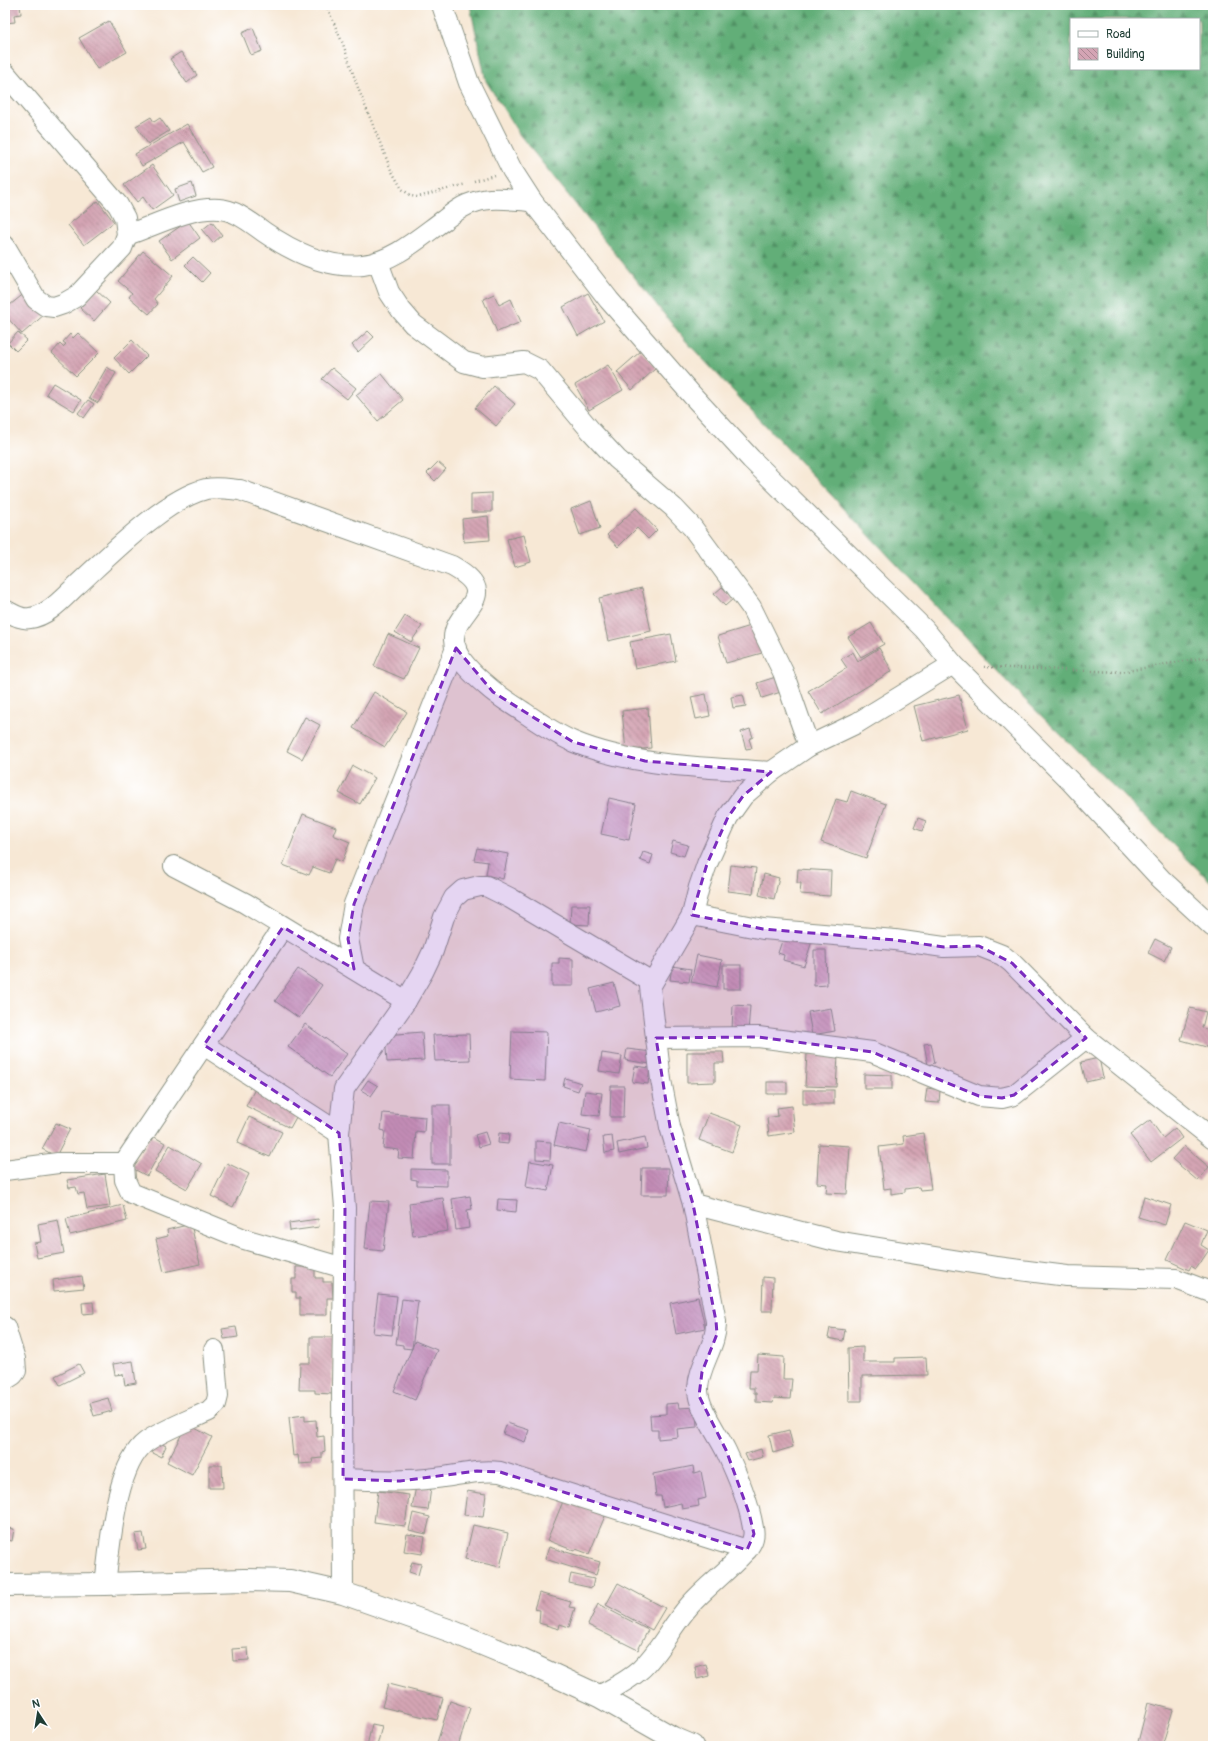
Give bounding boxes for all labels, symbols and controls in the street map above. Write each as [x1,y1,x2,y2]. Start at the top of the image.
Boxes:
legend [1070,18,1200,70]
text: Road [1106,27,1131,42]
text: Building [1106,47,1145,62]
north arrow [18,1693,58,1733]
text: N [31,1696,42,1711]

